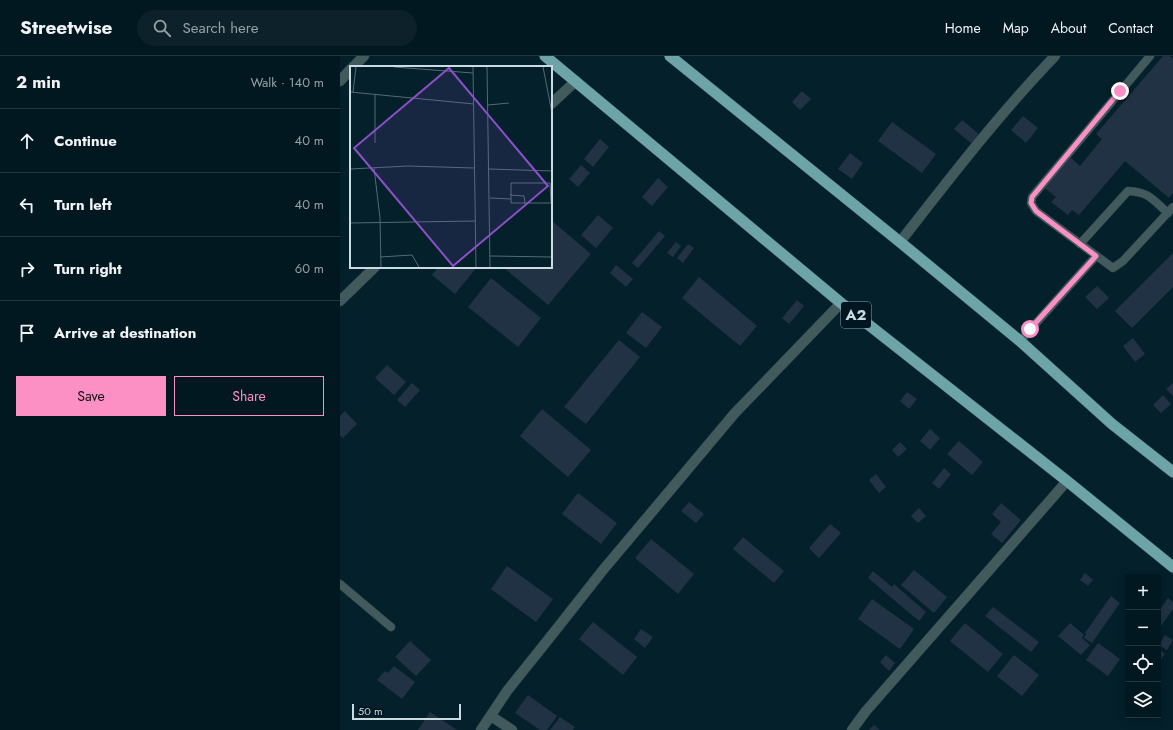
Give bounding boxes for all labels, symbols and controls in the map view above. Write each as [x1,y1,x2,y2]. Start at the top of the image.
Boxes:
search box [137,10,417,46]
text: Streetwise [20,14,113,41]
icon: search [151,17,173,39]
text: Search here [183,17,258,39]
text: Home [945,18,981,38]
text: Map [1003,18,1029,38]
text: About [1051,18,1086,38]
text: Contact [1108,18,1153,38]
inset map [350,66,552,268]
text: 2 min [16,70,61,94]
text: Walk · 140 m [250,73,324,92]
route end [1111,82,1129,100]
icon: ahead [16,130,38,152]
text: Continue [54,130,117,152]
text: 40 m [295,131,324,150]
icon: left [16,194,38,216]
text: Turn left [54,194,112,216]
text: 40 m [295,195,324,214]
icon: right [16,258,38,280]
text: Turn right [54,258,122,280]
text: 60 m [295,259,324,278]
road number: A2 [841,302,871,328]
route start [1021,320,1039,338]
icon: arrive [16,322,38,344]
text: Arrive at destination [54,322,196,344]
button: Save [16,376,166,416]
button: Share [174,376,324,416]
map controls [1125,574,1161,718]
button: + [1125,574,1161,610]
button: − [1125,610,1161,646]
button: locate [1125,646,1161,682]
button: layers [1125,682,1161,718]
scale bar [352,702,461,721]
text: 50 m [358,703,383,719]

